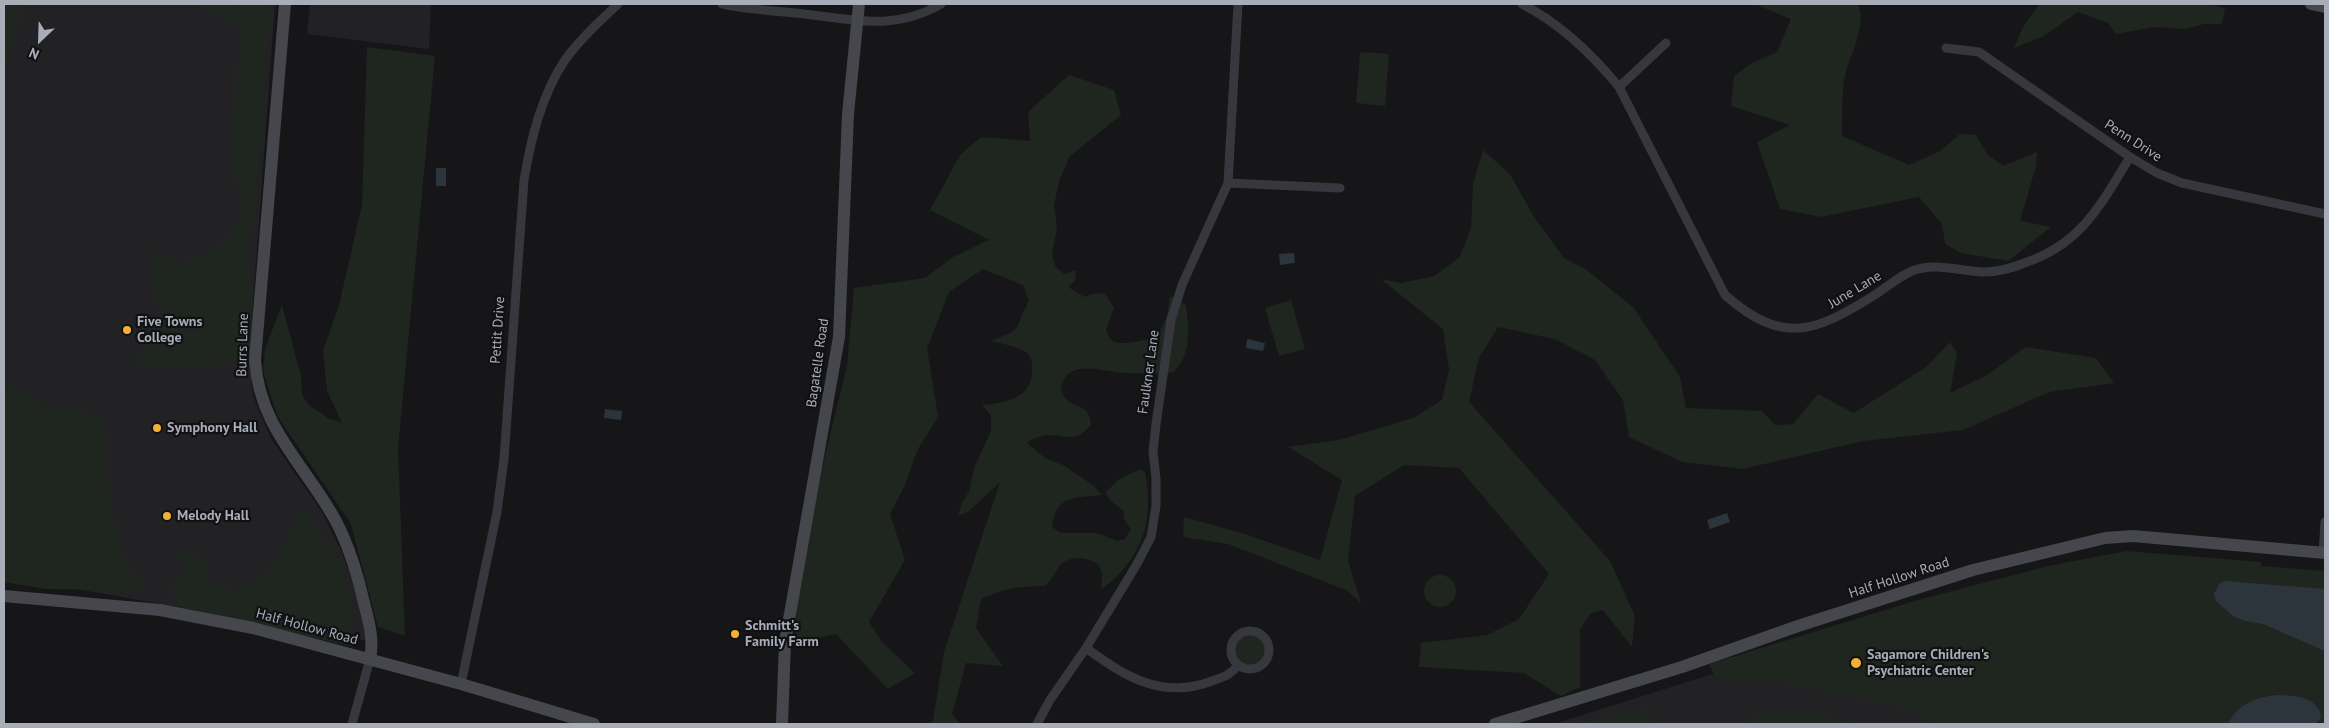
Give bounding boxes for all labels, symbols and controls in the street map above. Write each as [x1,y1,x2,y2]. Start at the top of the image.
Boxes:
north arrow [15,15,65,65]
text: N [26,44,42,64]
street label: Penn Drive [2101,116,2165,166]
street label: June Lane [1825,268,1885,312]
street label: Pettit Drive [487,296,509,364]
street label: Burrs Lane [233,313,253,377]
place label: Five Towns College [137,314,202,347]
street label: Bagatelle Road [803,317,833,409]
marker: Five Towns College [121,324,133,336]
street label: Faulkner Lane [1135,329,1163,415]
place label: Symphony Hall [167,420,257,436]
marker: Symphony Hall [151,422,163,434]
place label: Melody Hall [177,508,249,524]
marker: Melody Hall [161,510,173,522]
street label: Half Hollow Road [1847,554,1951,602]
street label: Half Hollow Road [254,605,360,649]
place label: Schmitt's Family Farm [745,618,819,650]
marker: Schmitt's Family Farm [729,628,741,640]
place label: Sagamore Children's Psychiatric Center [1867,647,1989,680]
marker: Sagamore Children's Psychiatric Center [1849,656,1863,670]

